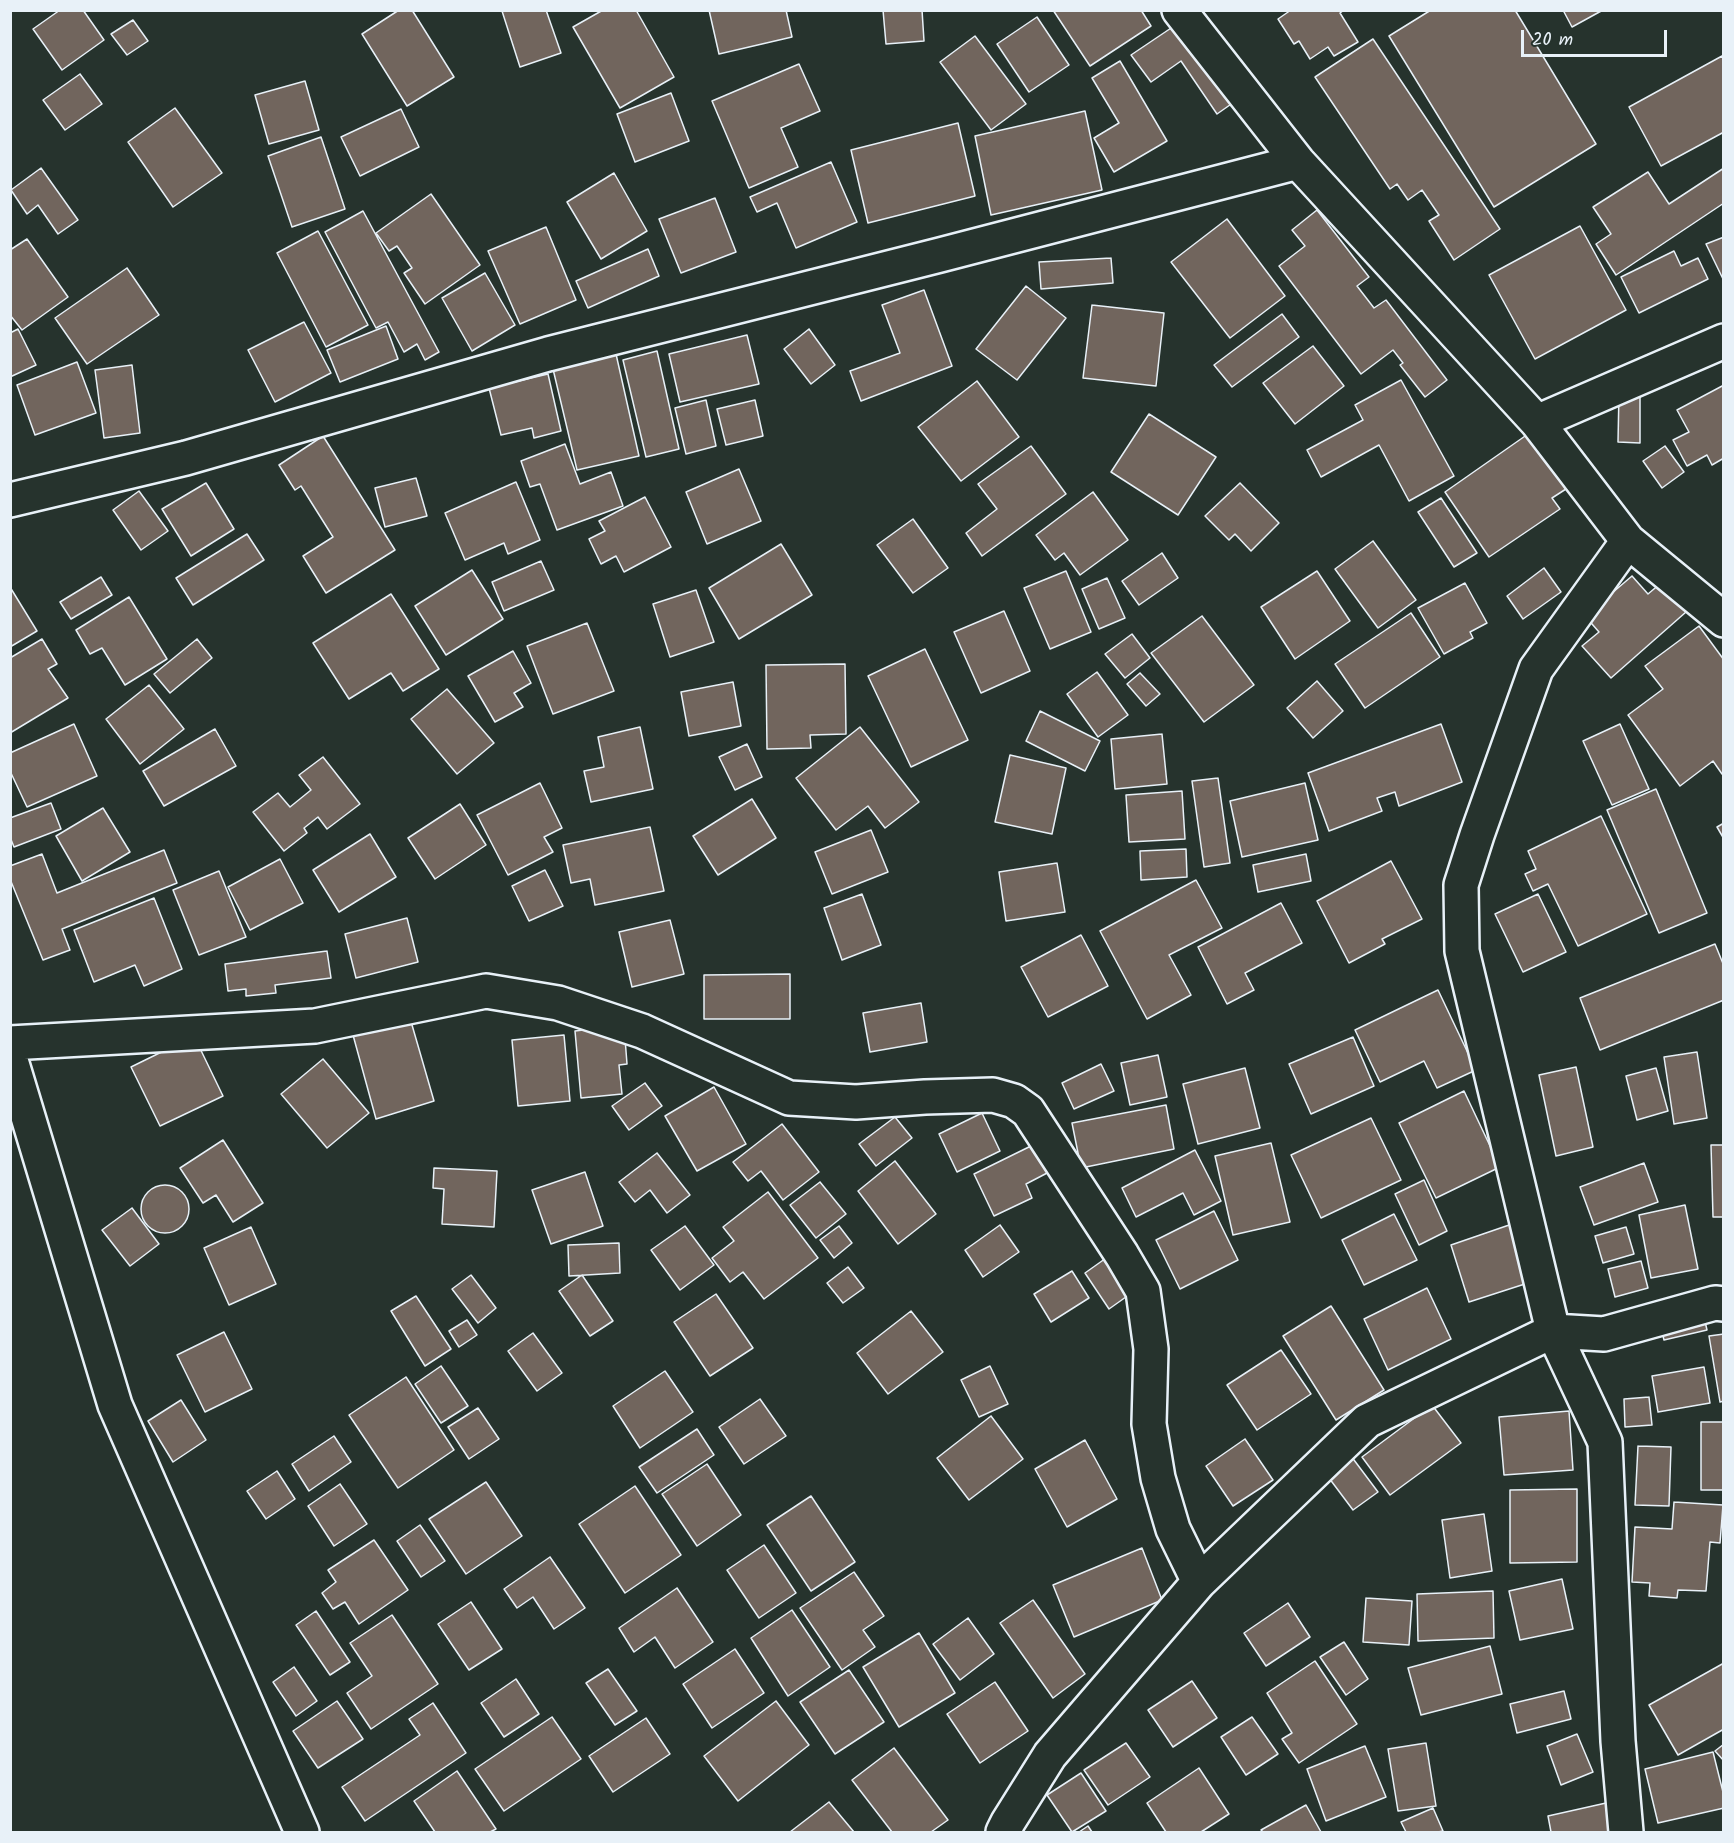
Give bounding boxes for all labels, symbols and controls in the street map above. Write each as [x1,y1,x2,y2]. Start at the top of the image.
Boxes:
scale bar [1524,18,1670,56]
text: 20 m [1532,26,1573,55]

